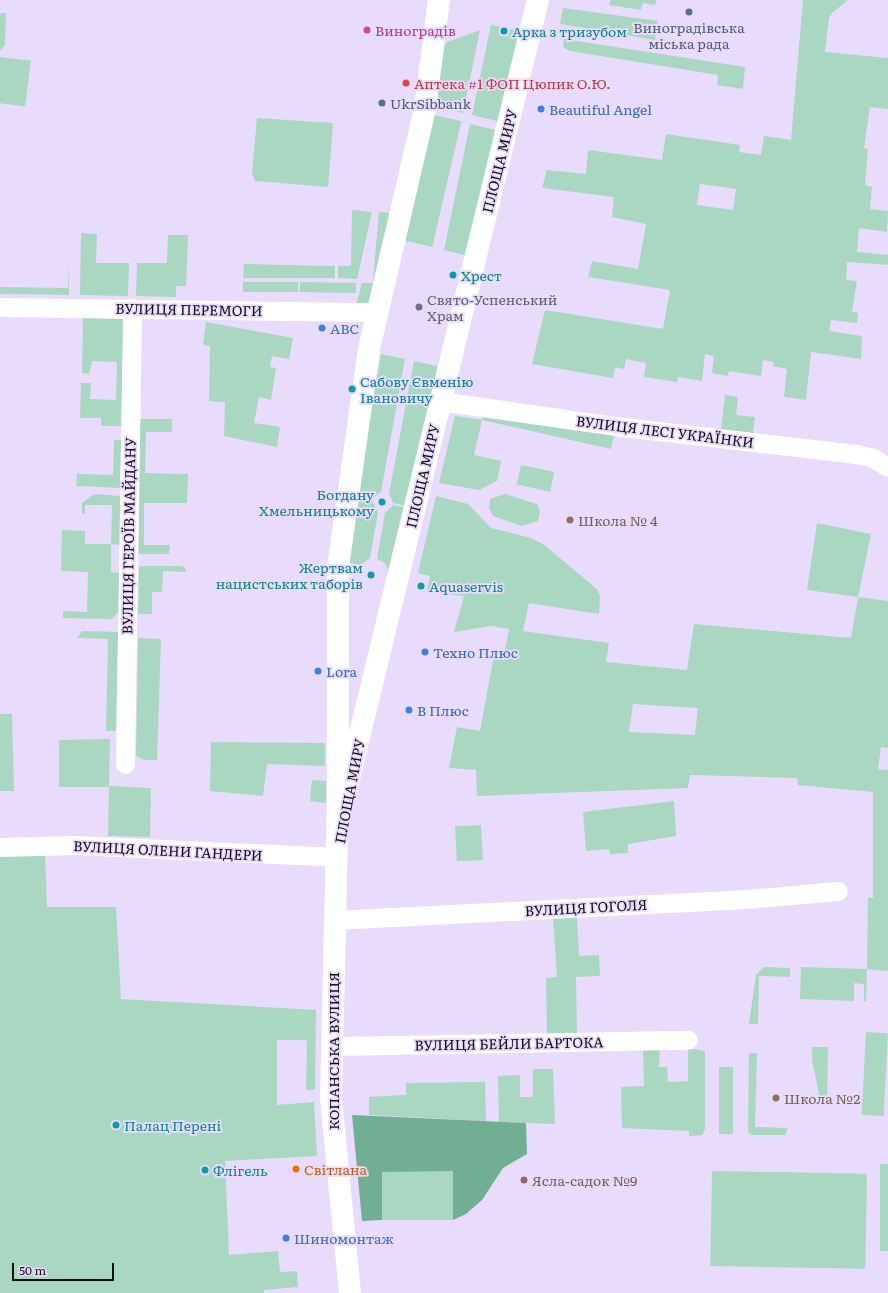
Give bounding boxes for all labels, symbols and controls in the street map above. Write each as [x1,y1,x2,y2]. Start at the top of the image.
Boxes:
marker: Виноградівська міська рада [684,7,694,17]
place label: Виноградівська міська рада [633,19,745,52]
place label: Виноградів [375,22,456,38]
place label: Арка з тризубом [512,23,627,39]
marker: Виноградів [362,25,372,35]
marker: Арка з тризубом [499,26,509,36]
place label: Аптека #1 ФОП Цюпик О.Ю. [414,75,611,91]
marker: Аптека #1 ФОП Цюпик О.Ю. [401,78,411,88]
place label: UkrSibbank [390,95,471,111]
marker: UkrSibbank [377,98,387,108]
place label: Beautiful Angel [549,101,652,117]
marker: Beautiful Angel [536,104,546,114]
street label: ПЛОЩА МИРУ [478,108,520,214]
place label: Хрест [461,267,502,283]
marker: Хрест [448,270,458,280]
place label: Свято-Успенський Храм [427,291,557,324]
street label: ВУЛИЦЯ ПЕРЕМОГИ [115,299,263,319]
marker: Свято-Успенський Храм [414,302,424,312]
place label: ABC [330,320,359,336]
marker: ABC [317,323,327,333]
place label: Сабову Євменію Івановичу [360,373,473,406]
marker: Сабову Євменію Івановичу [347,384,357,394]
street label: ВУЛИЦЯ ЛЕСІ УКРАЇНКИ [575,412,755,450]
street label: ПЛОЩА МИРУ [402,422,442,530]
street label: ВУЛИЦЯ ГЕРОЇВ МАЙДАНУ [118,437,138,635]
place label: Богдану Хмельницькому [259,486,374,518]
marker: Богдану Хмельницькому [377,497,387,507]
place label: Школа № 4 [578,512,658,528]
marker: Школа № 4 [565,515,575,525]
place label: Жертвам нацистських таборів [216,559,363,592]
marker: Жертвам нацистських таборів [366,570,376,580]
place label: Aquaservis [429,578,503,594]
marker: Aquaservis [416,581,426,591]
place label: Техно Плюс [433,644,518,660]
marker: Техно Плюс [420,647,430,657]
place label: Lora [326,663,357,679]
marker: Lora [313,666,323,676]
place label: В Плюс [417,702,469,718]
marker: В Плюс [404,705,414,715]
street label: ПЛОЩА МИРУ [331,737,367,845]
street label: ВУЛИЦЯ ОЛЕНИ ГАНДЕРИ [73,837,263,863]
street label: ВУЛИЦЯ ГОГОЛЯ [524,895,648,919]
street label: КОПАНСЬКА ВУЛИЦЯ [325,972,341,1130]
street label: ВУЛИЦЯ БЕЙЛИ БАРТОКА [414,1033,604,1053]
place label: Школа №2 [784,1090,860,1106]
marker: Школа №2 [771,1093,781,1103]
place label: Палац Перені [124,1117,221,1133]
marker: Палац Перені [111,1120,121,1130]
place label: Світлана [304,1161,367,1177]
place label: Флігель [213,1162,268,1178]
marker: Світлана [291,1164,301,1174]
marker: Флігель [200,1165,210,1175]
place label: Ясла-садок №9 [532,1172,637,1188]
marker: Ясла-садок №9 [519,1175,529,1185]
place label: Шиномонтаж [294,1230,394,1246]
marker: Шиномонтаж [281,1233,291,1243]
scale bar [14,1255,116,1281]
text: 50 m [19,1261,46,1279]

